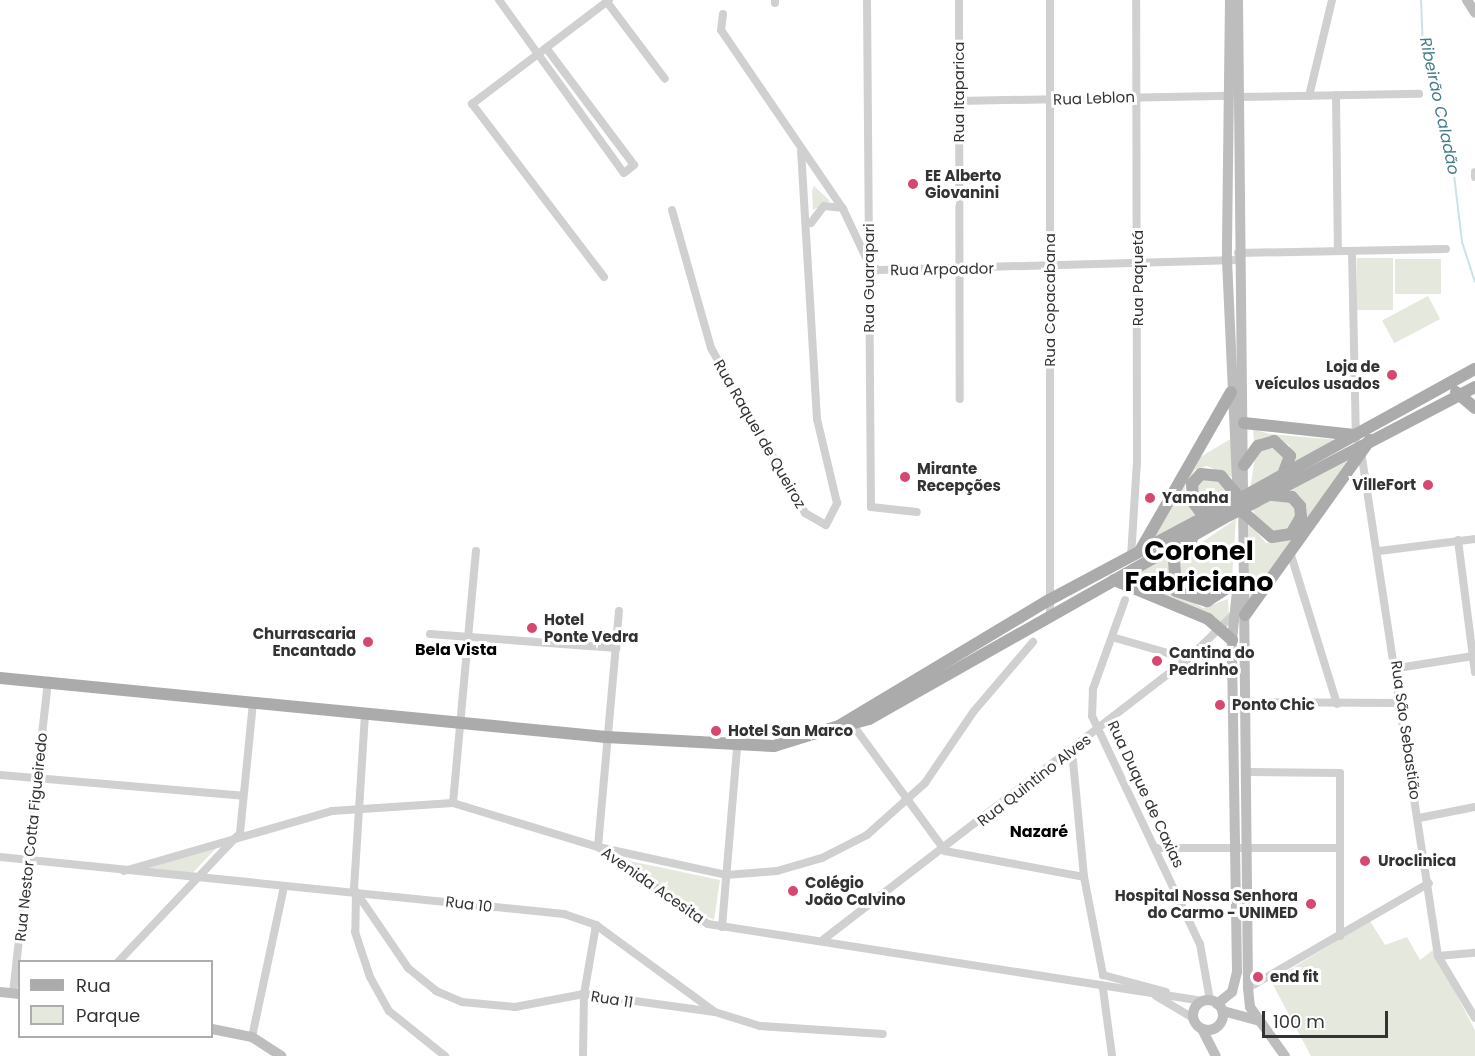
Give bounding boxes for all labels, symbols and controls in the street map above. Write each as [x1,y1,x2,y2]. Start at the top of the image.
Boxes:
water label: Ribeirão Caladão [1415,36,1463,176]
street label: Rua Itaparica [950,42,968,142]
street label: Rua Leblon [1053,88,1135,108]
place label: EE Alberto Giovanini [925,166,1001,201]
marker: EE Alberto Giovanini [906,177,920,191]
street label: Rua Guarapari [860,223,878,333]
street label: Rua Paquetá [1129,230,1147,326]
street label: Rua Copacabana [1041,233,1059,367]
street label: Rua Arpoador [890,259,994,279]
street label: Rua Raquel de Queiroz [710,356,810,512]
place label: Loja de veículos usados [1255,357,1380,392]
marker: Loja de veículos usados [1385,368,1399,382]
place label: Mirante Recepções [917,459,1001,494]
marker: Mirante Recepções [898,470,912,484]
place label: VilleFort [1352,476,1416,494]
marker: VilleFort [1421,478,1435,492]
place label: Yamaha [1162,489,1229,507]
marker: Yamaha [1143,491,1157,505]
district label: Coronel Fabriciano [1125,534,1273,597]
place label: Hotel Ponte Vedra [544,610,639,645]
marker: Hotel Ponte Vedra [525,621,539,635]
place label: Churrascaria Encantado [253,624,356,659]
marker: Churrascaria Encantado [361,635,375,649]
district label: Bela Vista [415,640,497,660]
place label: Cantina do Pedrinho [1169,643,1254,678]
marker: Cantina do Pedrinho [1150,654,1164,668]
street label: Rua São Sebastião [1387,659,1425,801]
place label: Ponto Chic [1232,696,1315,714]
marker: Ponto Chic [1213,698,1227,712]
street label: Rua Duque de Caxias [1104,718,1188,870]
place label: Hotel San Marco [728,722,853,740]
marker: Hotel San Marco [709,724,723,738]
street label: Rua Quintino Alves [974,730,1094,830]
street label: Rua Nestor Cotta Figueiredo [11,732,51,942]
district label: Nazaré [1010,822,1068,842]
street label: Avenida Acesita [598,843,708,927]
marker: Uroclinica [1356,852,1374,870]
place label: Uroclinica [1378,852,1456,870]
place label: Colégio João Calvino [805,873,906,908]
marker: Colégio João Calvino [786,884,800,898]
place label: Hospital Nossa Senhora do Carmo - UNIMED [1115,886,1298,921]
street label: Rua 10 [445,892,493,916]
marker: Hospital Nossa Senhora do Carmo - UNIMED [1302,895,1320,913]
legend [18,960,213,1038]
place label: end fit [1270,968,1319,986]
marker: end fit [1251,970,1265,984]
text: Rua [76,973,111,998]
street label: Rua 11 [590,987,634,1011]
scale bar [1265,999,1391,1037]
text: Parque [76,1003,140,1028]
text: 100 m [1273,1009,1325,1034]

